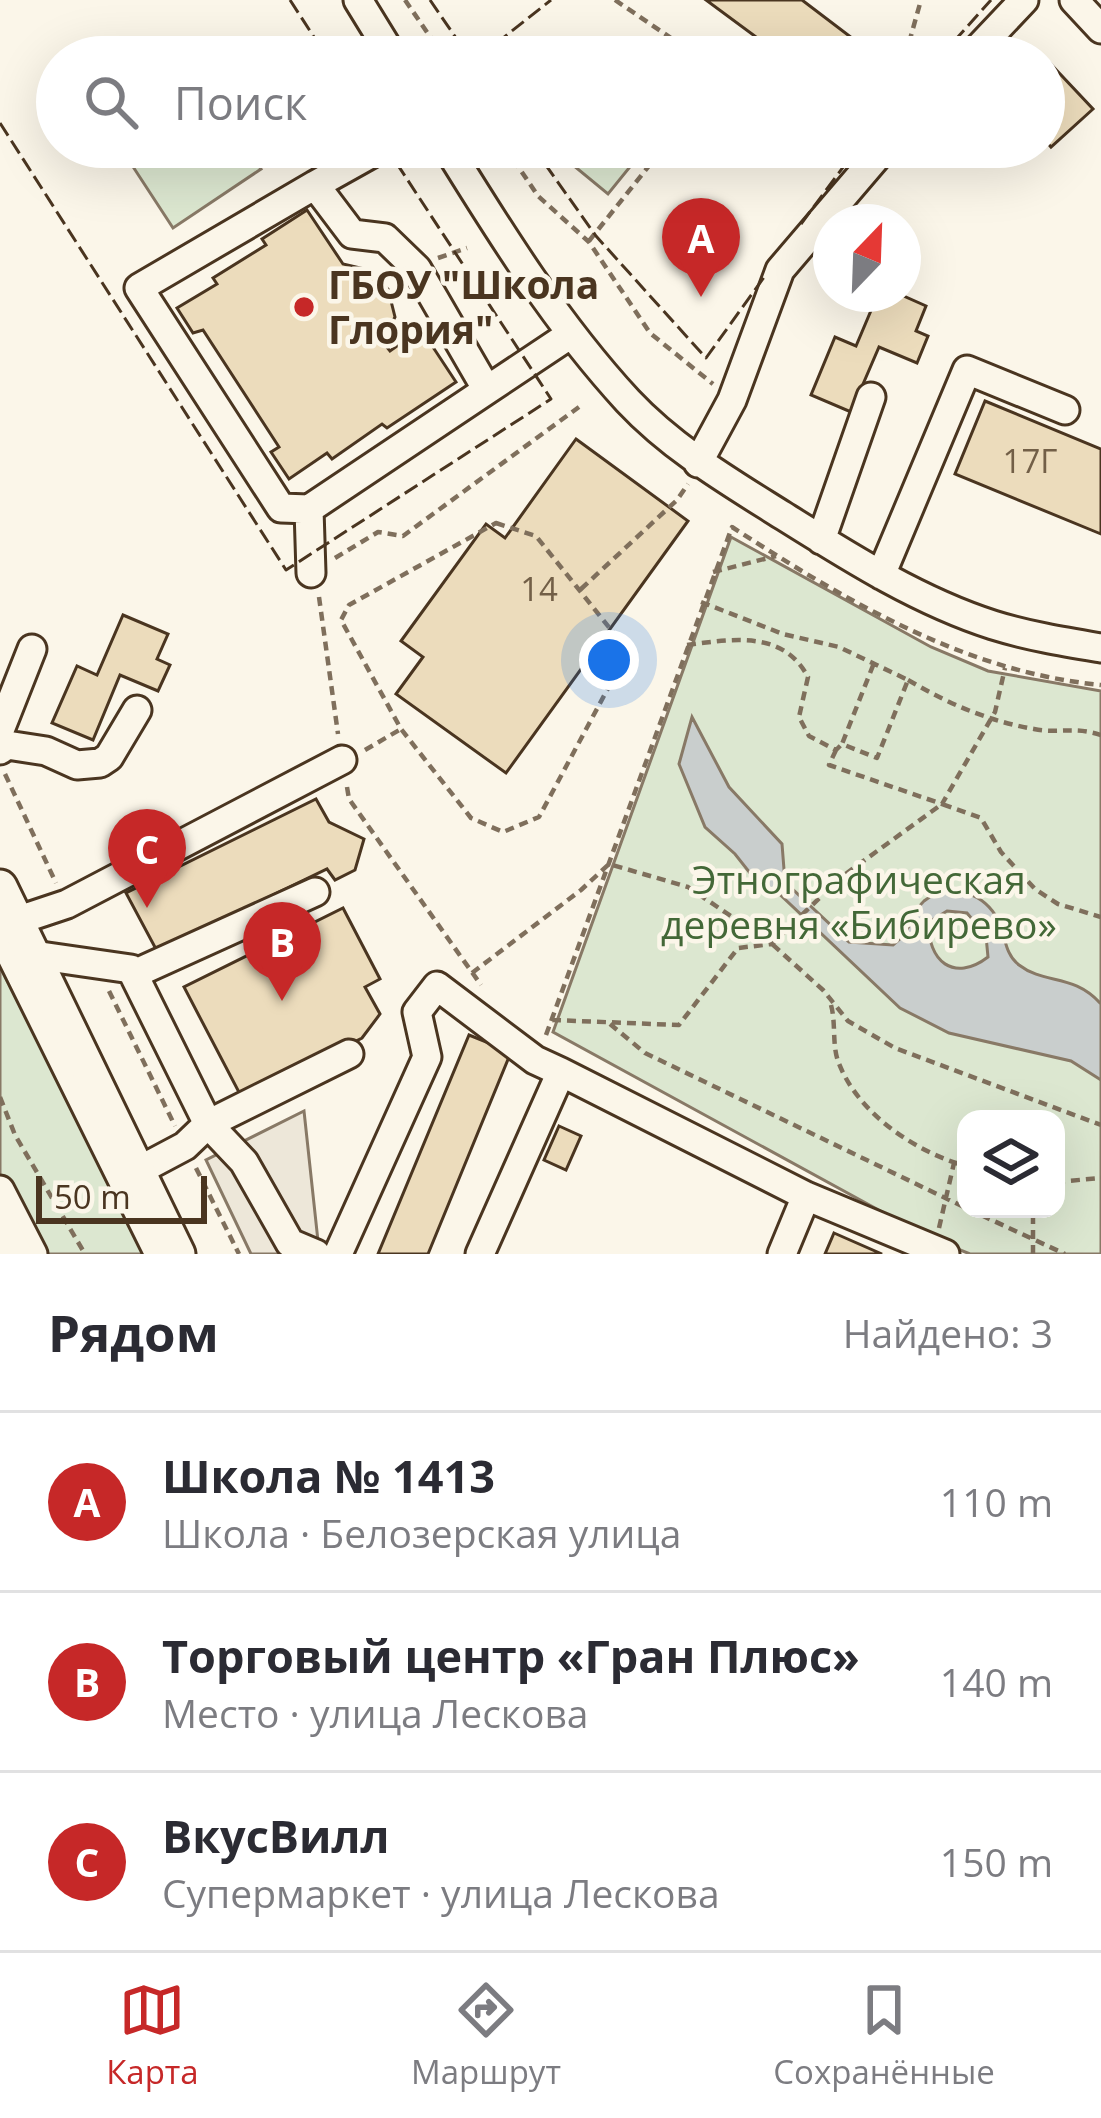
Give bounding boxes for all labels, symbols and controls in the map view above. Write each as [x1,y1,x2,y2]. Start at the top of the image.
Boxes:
search box [36,36,1065,168]
icon: search [78,69,144,135]
text: Поиск [174,72,307,133]
pin: A [662,198,740,297]
north arrow [813,204,921,312]
place label: ГБОУ "Школа Глория" [328,257,599,355]
marker: ГБОУ "Школа Глория" [291,294,317,320]
house number: 17Г [1003,438,1057,483]
house number: 14 [520,566,558,611]
your location [579,630,639,690]
pin: C [108,809,186,908]
park label: Этнографическая деревня «Бибирево» [661,852,1057,950]
pin: B [243,902,321,1001]
map controls [957,1110,1065,1218]
button: layers [957,1110,1065,1218]
scale bar [36,1170,207,1223]
text: 50 m [54,1174,131,1219]
text: Рядом [48,1297,219,1367]
text: Найдено: 3 [843,1306,1053,1359]
text: Школа № 1413 [162,1445,495,1506]
text: A [74,1475,100,1528]
text: 110 m [940,1475,1053,1528]
text: Школа · Белозерская улица [162,1506,681,1559]
text: Торговый центр «Гран Плюс» [162,1625,860,1686]
text: B [74,1655,100,1708]
text: 140 m [940,1655,1053,1708]
text: Место · улица Лескова [162,1686,589,1739]
text: ВкусВилл [162,1805,390,1866]
text: C [75,1835,99,1888]
text: 150 m [940,1835,1053,1888]
text: Супермаркет · улица Лескова [162,1866,720,1919]
tab: Карта [106,1977,199,2094]
tab: Маршрут [411,1977,561,2094]
tab: Сохранённые [773,1977,995,2094]

